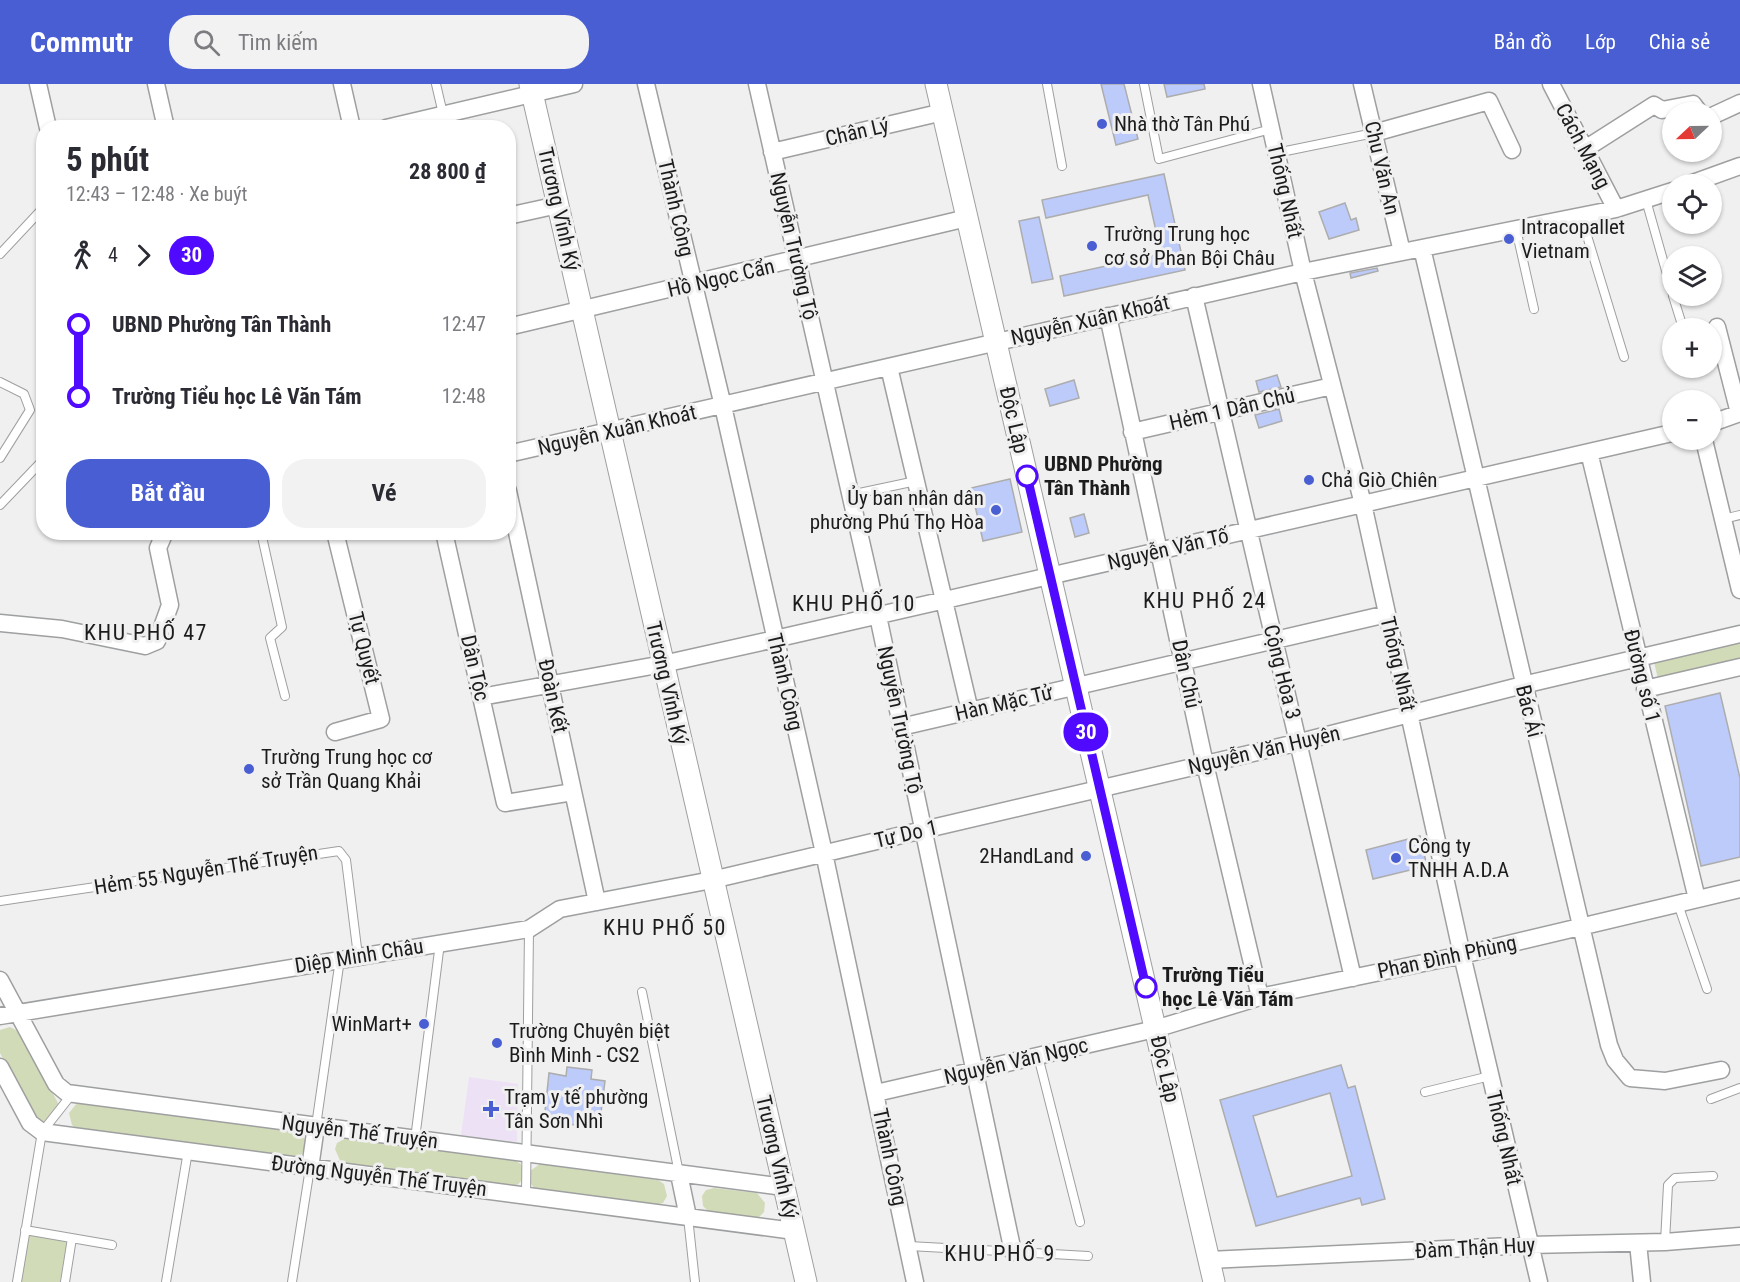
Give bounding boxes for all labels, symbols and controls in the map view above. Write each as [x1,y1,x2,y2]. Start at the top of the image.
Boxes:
search box [169,15,589,69]
text: Commutr [30,26,133,59]
icon: search [190,26,223,59]
text: Tìm kiếm [238,30,318,55]
text: Bản đồ [1494,30,1552,54]
text: Lớp [1585,30,1616,54]
text: Chia sẻ [1649,30,1710,54]
street label: Cách Mạng [1551,99,1615,193]
north arrow [1662,102,1722,162]
map controls [1662,102,1722,450]
place label: Nhà thờ Tân Phú [1114,112,1250,136]
street label: Chân Lý [823,113,891,151]
marker: Nhà thờ Tân Phú [1095,117,1109,131]
street label: Chu Văn An [1360,119,1404,217]
text: 5 phút [66,140,149,179]
street label: Thống Nhất [1262,141,1308,241]
street label: Trương Vĩnh Ký [533,145,585,273]
street label: Thành Công [653,157,699,259]
text: 28 800 ₫ [409,159,486,184]
street label: Nguyễn Trường Tộ [765,170,823,322]
button: locate [1662,174,1722,234]
text: 12:43 – 12:48 · Xe buýt [66,182,248,206]
place label: Intracopallet Vietnam [1521,215,1625,263]
place label: Trường Trung học cơ sở Phan Bội Châu [1104,222,1275,270]
marker: Intracopallet Vietnam [1502,232,1516,246]
icon: walk [66,239,99,272]
icon: forward [127,239,160,272]
marker: Trường Trung học cơ sở Phan Bội Châu [1085,239,1099,253]
text: 4 [108,243,118,267]
text: 30 [181,243,202,267]
button: layers [1662,246,1722,306]
street label: Hồ Ngọc Cẩn [665,254,777,302]
street label: Nguyễn Xuân Khoát [1008,290,1172,350]
text: UBND Phường Tân Thành [112,312,331,337]
text: 12:47 [442,312,486,336]
button: + [1662,318,1722,378]
street label: Hẻm 1 Dân Chủ [1167,383,1297,435]
text: Trường Tiểu học Lê Văn Tám [112,384,362,409]
text: 12:48 [442,384,486,408]
street label: Độc Lập [995,384,1033,456]
button: − [1662,390,1722,450]
street label: Nguyễn Xuân Khoát [535,400,699,460]
place label: UBND Phường Tân Thành [1044,452,1163,500]
button: Bắt đầu [66,459,270,528]
button: Vé [282,459,486,528]
marker: UBND Phường Tân Thành [1016,465,1038,487]
place label: Chả Giò Chiên [1321,468,1437,492]
marker: Chả Giò Chiên [1302,473,1316,487]
place label: Ủy ban nhân dân phường Phú Thọ Hòa [810,485,984,534]
marker: Ủy ban nhân dân phường Phú Thọ Hòa [989,503,1003,517]
street label: Nguyễn Văn Tố [1105,523,1231,575]
district label: KHU PHỐ 24 [1143,586,1267,613]
district label: KHU PHỐ 10 [792,589,916,616]
street label: Tự Quyết [343,609,385,687]
street label: Thống Nhất [1375,614,1421,714]
district label: KHU PHỐ 47 [84,618,208,645]
street label: Trương Vĩnh Ký [641,619,693,747]
street label: Cộng Hòa 3 [1259,622,1305,722]
street label: Đường số 1 [1619,627,1665,725]
street label: Thành Công [762,631,808,733]
street label: Dân Tộc [456,633,494,703]
street label: Dân Chủ [1167,638,1205,710]
street label: Nguyễn Trường Tộ [873,644,927,796]
street label: Đoàn Kết [533,657,573,735]
street label: Hàn Mặc Tử [953,680,1056,726]
street label: Bác Ái [1511,682,1547,740]
line badge: 30 [1059,712,1113,752]
text: 30 [1075,720,1097,744]
street label: Nguyễn Văn Huyên [1186,721,1342,779]
place label: Trường Trung học cơ sở Trần Quang Khải [261,745,433,793]
marker: Trường Trung học cơ sở Trần Quang Khải [242,762,256,776]
street label: Tự Do 1 [872,815,940,853]
place label: Công ty TNHH A.D.A [1408,834,1509,882]
street label: Hẻm 55 Nguyễn Thế Truyện [92,840,320,900]
place label: 2HandLand [979,844,1074,868]
marker: 2HandLand [1079,849,1093,863]
marker: Công ty TNHH A.D.A [1389,851,1403,865]
district label: KHU PHỐ 50 [603,913,727,940]
street label: Phan Đình Phùng [1375,931,1519,983]
street label: Diệp Minh Châu [293,934,425,978]
place label: Trường Tiểu học Lê Văn Tám [1162,963,1294,1011]
marker: Trường Tiểu học Lê Văn Tám [1135,976,1157,998]
place label: WinMart+ [332,1012,412,1036]
marker: WinMart+ [417,1017,431,1031]
place label: Trường Chuyên biệt Bình Minh - CS2 [509,1019,670,1067]
street label: Nguyễn Văn Ngọc [942,1033,1090,1089]
street label: Độc Lập [1146,1033,1184,1105]
marker: Trường Chuyên biệt Bình Minh - CS2 [490,1036,504,1050]
place label: Trạm y tế phường Tân Sơn Nhì [504,1085,648,1133]
street label: Thống Nhất [1481,1088,1527,1188]
street label: Trương Vĩnh Ký [751,1093,803,1221]
marker: Trạm y tế phường Tân Sơn Nhì [482,1100,500,1118]
street label: Thành Công [868,1106,912,1208]
street label: Nguyễn Thế Truyện [281,1111,439,1153]
street label: Đường Nguyễn Thế Truyện [270,1151,488,1201]
street label: Đàm Thận Huy [1414,1233,1536,1263]
district label: KHU PHỐ 9 [944,1239,1056,1266]

